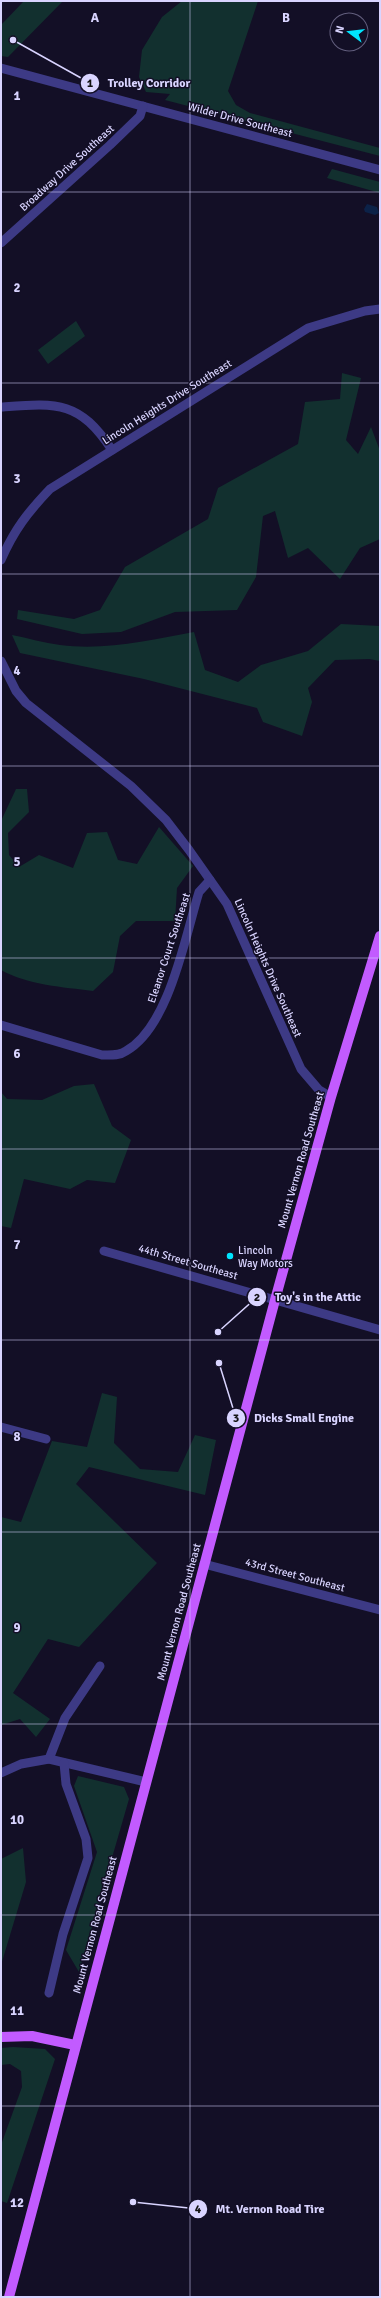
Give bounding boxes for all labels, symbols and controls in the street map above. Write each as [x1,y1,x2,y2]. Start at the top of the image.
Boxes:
text: A [91,10,100,26]
text: B [282,10,290,26]
north arrow [329,12,369,52]
text: N [333,24,347,35]
callout: Trolley Corridor [80,71,199,95]
text: 1 [87,76,94,91]
text: Trolley Corridor [108,76,190,91]
text: 1 [13,88,21,104]
street label: Wilder Drive Southeast [186,100,294,140]
street label: Broadway Drive Southeast [17,122,117,214]
text: 2 [13,280,21,296]
street label: Lincoln Heights Drive Southeast [100,357,234,447]
text: 3 [13,471,21,487]
text: 4 [13,663,21,679]
text: 5 [13,854,21,870]
street label: Eleanor Court Southeast [145,891,193,1005]
street label: Lincoln Heights Drive Southeast [232,897,305,1039]
text: 6 [13,1046,21,1062]
street label: Mount Vernon Road Southeast [275,1090,327,1230]
text: 7 [13,1237,21,1253]
street label: 44th Street Southeast [137,1242,239,1282]
place label: Lincoln Way Motors [238,1244,293,1270]
marker: Lincoln Way Motors [225,1251,235,1261]
callout: Toy's in the Attic [247,1285,369,1309]
text: 2 [254,1290,260,1305]
text: Toy's in the Attic [275,1290,361,1305]
callout: Dicks Small Engine [226,1406,362,1430]
text: 3 [233,1411,239,1426]
text: Dicks Small Engine [254,1411,354,1426]
text: 8 [13,1429,21,1445]
street label: Mount Vernon Road Southeast [154,1542,204,1682]
street label: 43rd Street Southeast [244,1555,346,1595]
text: 9 [13,1620,21,1636]
text: 10 [10,1812,24,1828]
street label: Mount Vernon Road Southeast [70,1855,120,1995]
text: 11 [10,2003,24,2019]
text: 12 [10,2195,24,2211]
callout: Mt. Vernon Road Tire [188,2197,332,2221]
text: 4 [195,2202,202,2217]
text: Mt. Vernon Road Tire [216,2202,325,2217]

